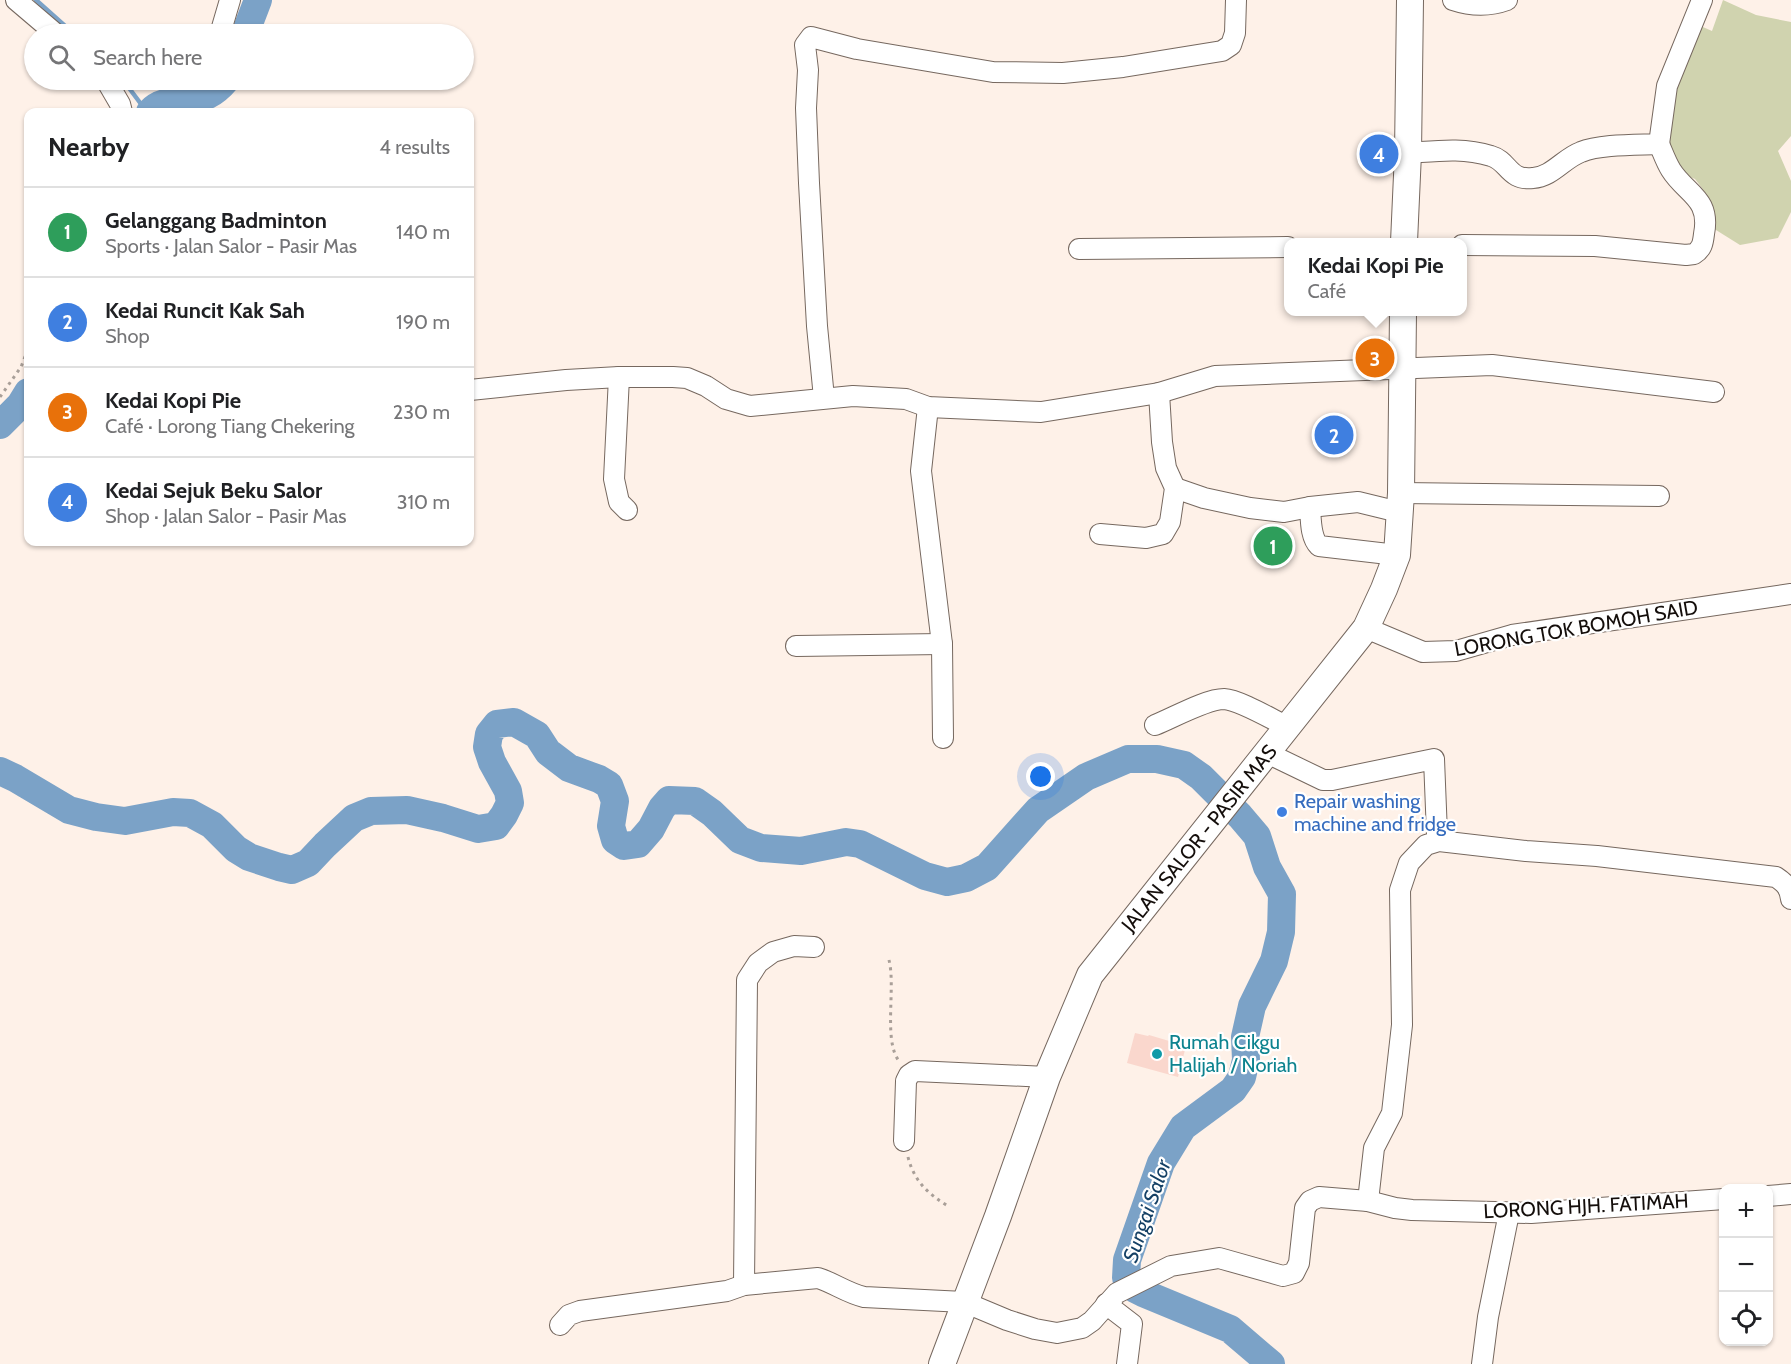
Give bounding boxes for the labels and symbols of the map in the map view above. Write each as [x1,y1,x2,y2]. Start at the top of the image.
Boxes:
pin: 4 [1360,132,1398,176]
pin: 3 [1356,336,1394,380]
pin: 2 [1314,412,1354,458]
pin: 1 [1254,524,1292,568]
street label: LORONG TOK BOMOH SAID [1452,595,1700,661]
street label: JALAN SALOR - PASIR MAS [1116,740,1282,937]
your location [1026,762,1055,791]
place label: Repair washing machine and fridge [1294,789,1456,836]
marker: Repair washing machine and fridge [1275,805,1289,819]
place label: Rumah Cikgu Halijah / Noriah [1169,1030,1297,1077]
marker: Rumah Cikgu Halijah / Noriah [1150,1047,1164,1061]
water label: Sungai Salor [1117,1155,1176,1265]
street label: LORONG HJH. FATIMAH [1483,1189,1689,1223]

